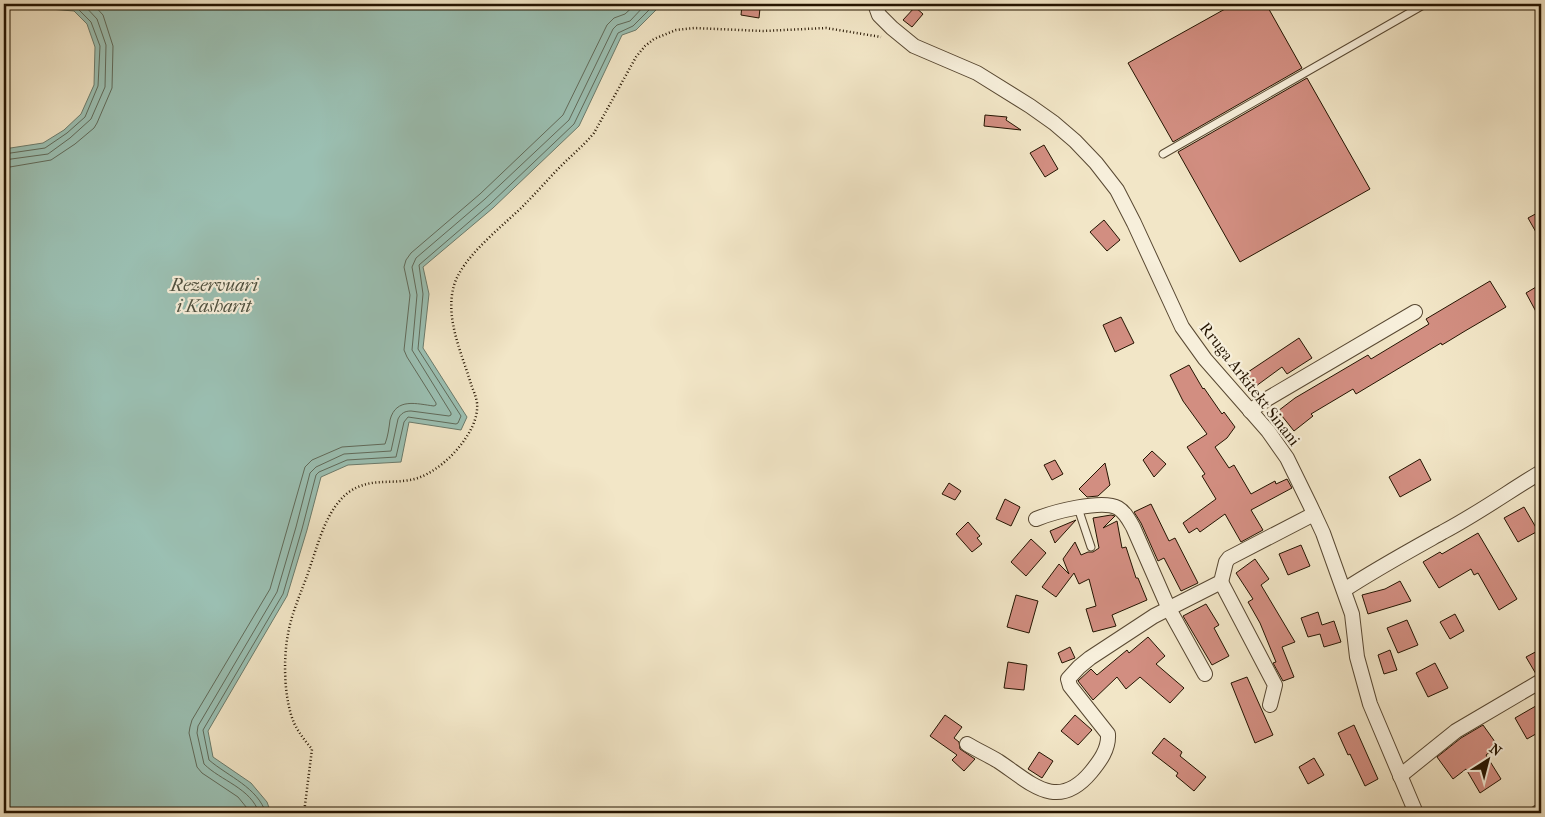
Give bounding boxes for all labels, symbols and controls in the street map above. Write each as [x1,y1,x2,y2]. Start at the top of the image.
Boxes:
water label: Rezervuari i Kasharit [169,275,260,317]
street label: Rruga Arkitekt Sinani [1196,319,1304,450]
north arrow [1462,734,1512,784]
text: N [1486,740,1505,760]

